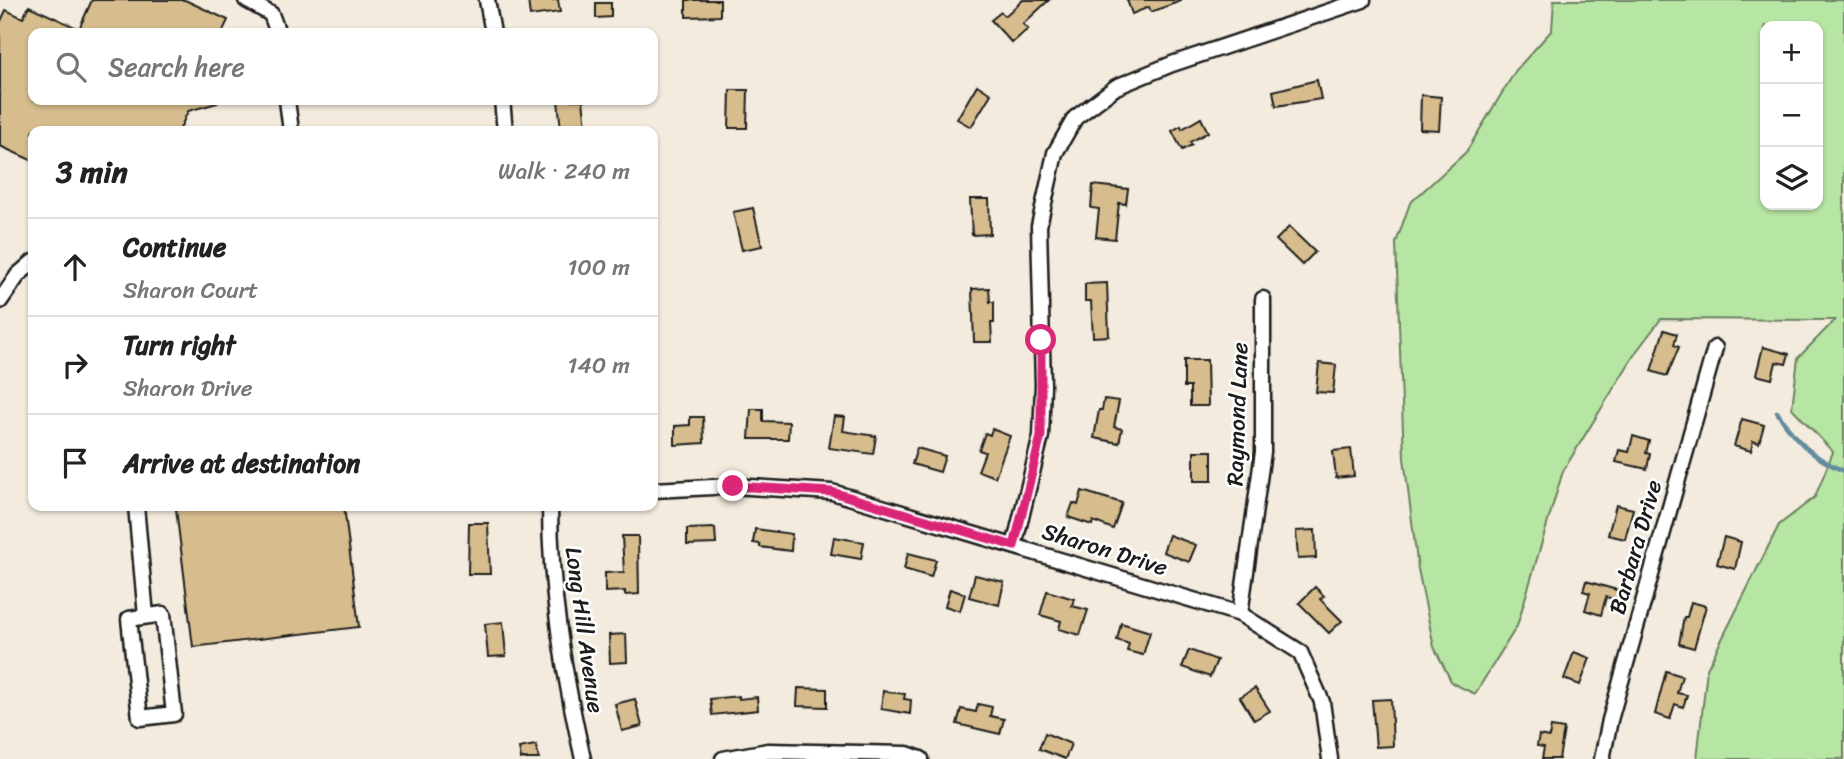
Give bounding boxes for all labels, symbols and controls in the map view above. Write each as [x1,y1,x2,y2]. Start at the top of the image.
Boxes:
map controls [1760,21,1823,210]
button: + [1760,21,1823,84]
search box [28,28,658,105]
text: Search here [108,44,245,90]
icon: search [52,48,90,86]
button: − [1760,84,1823,147]
text: 3 min [56,145,128,199]
button: layers [1760,147,1823,210]
text: Walk · 240 m [498,151,630,192]
text: Continue [123,224,226,270]
text: 100 m [567,247,630,288]
icon: ahead [56,248,94,286]
text: Sharon Court [123,270,258,311]
text: Turn right [123,322,236,368]
route start [1025,324,1056,355]
street label: Raymond Lane [1215,341,1261,487]
text: 140 m [568,345,630,386]
icon: right [56,346,94,384]
text: Sharon Drive [123,368,253,409]
text: Arrive at destination [123,440,360,486]
icon: arrive [56,444,94,482]
route end [717,470,748,501]
street label: Barbara Drive [1597,475,1674,619]
street label: Sharon Drive [1037,511,1173,588]
street label: Long Hill Avenue [553,544,616,716]

